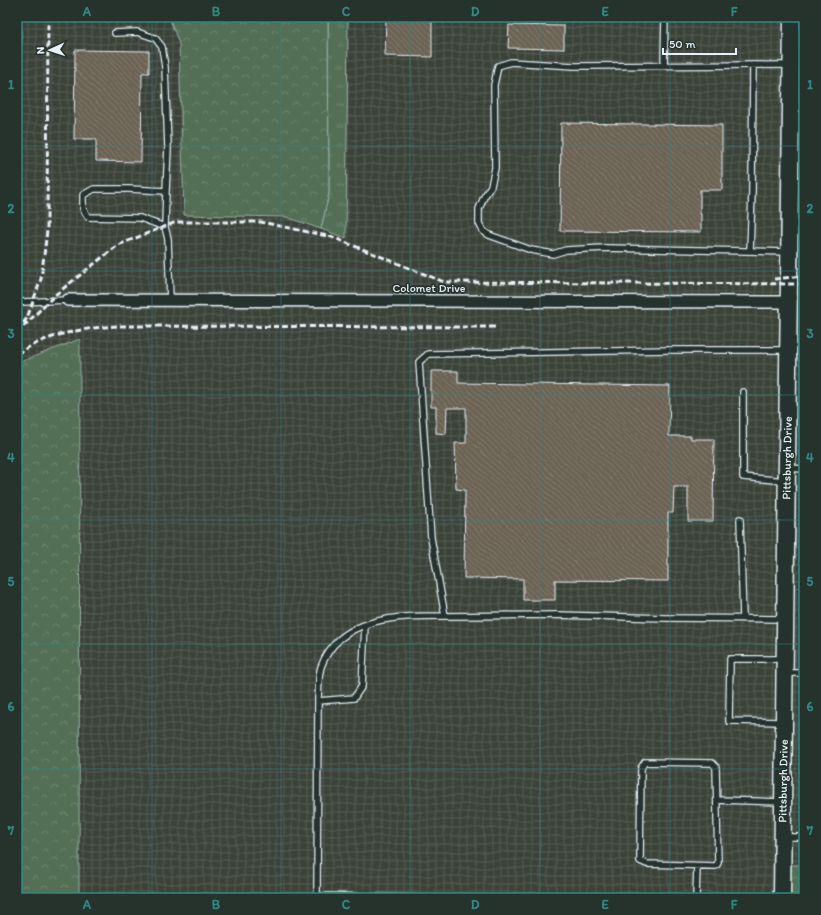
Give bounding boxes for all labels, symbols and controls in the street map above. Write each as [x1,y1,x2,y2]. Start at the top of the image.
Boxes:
text: A [82,4,92,19]
text: B [212,4,221,19]
text: C [342,4,351,19]
text: D [471,4,480,19]
text: E [601,4,609,19]
text: F [731,4,738,19]
north arrow [30,30,70,70]
scale bar [663,30,736,56]
text: 50 m [669,37,695,51]
text: N [34,46,47,55]
text: 1 [8,77,14,92]
text: 1 [807,77,813,92]
text: 2 [8,201,15,216]
text: 2 [807,201,814,216]
street label: Colomet Drive [392,281,466,295]
text: 3 [7,326,15,341]
text: 3 [806,326,814,341]
street label: Pittsburgh Drive [779,416,795,500]
text: 4 [7,450,15,465]
text: 4 [806,450,814,465]
text: 5 [8,574,15,589]
text: 5 [807,574,814,589]
text: 6 [8,699,15,714]
text: 6 [807,699,814,714]
street label: Pittsburgh Drive [775,739,791,823]
text: 7 [7,823,15,838]
text: 7 [806,823,814,838]
text: A [82,897,92,912]
text: B [212,897,221,912]
text: C [342,897,351,912]
text: D [471,897,480,912]
text: E [601,897,609,912]
text: F [731,897,738,912]

